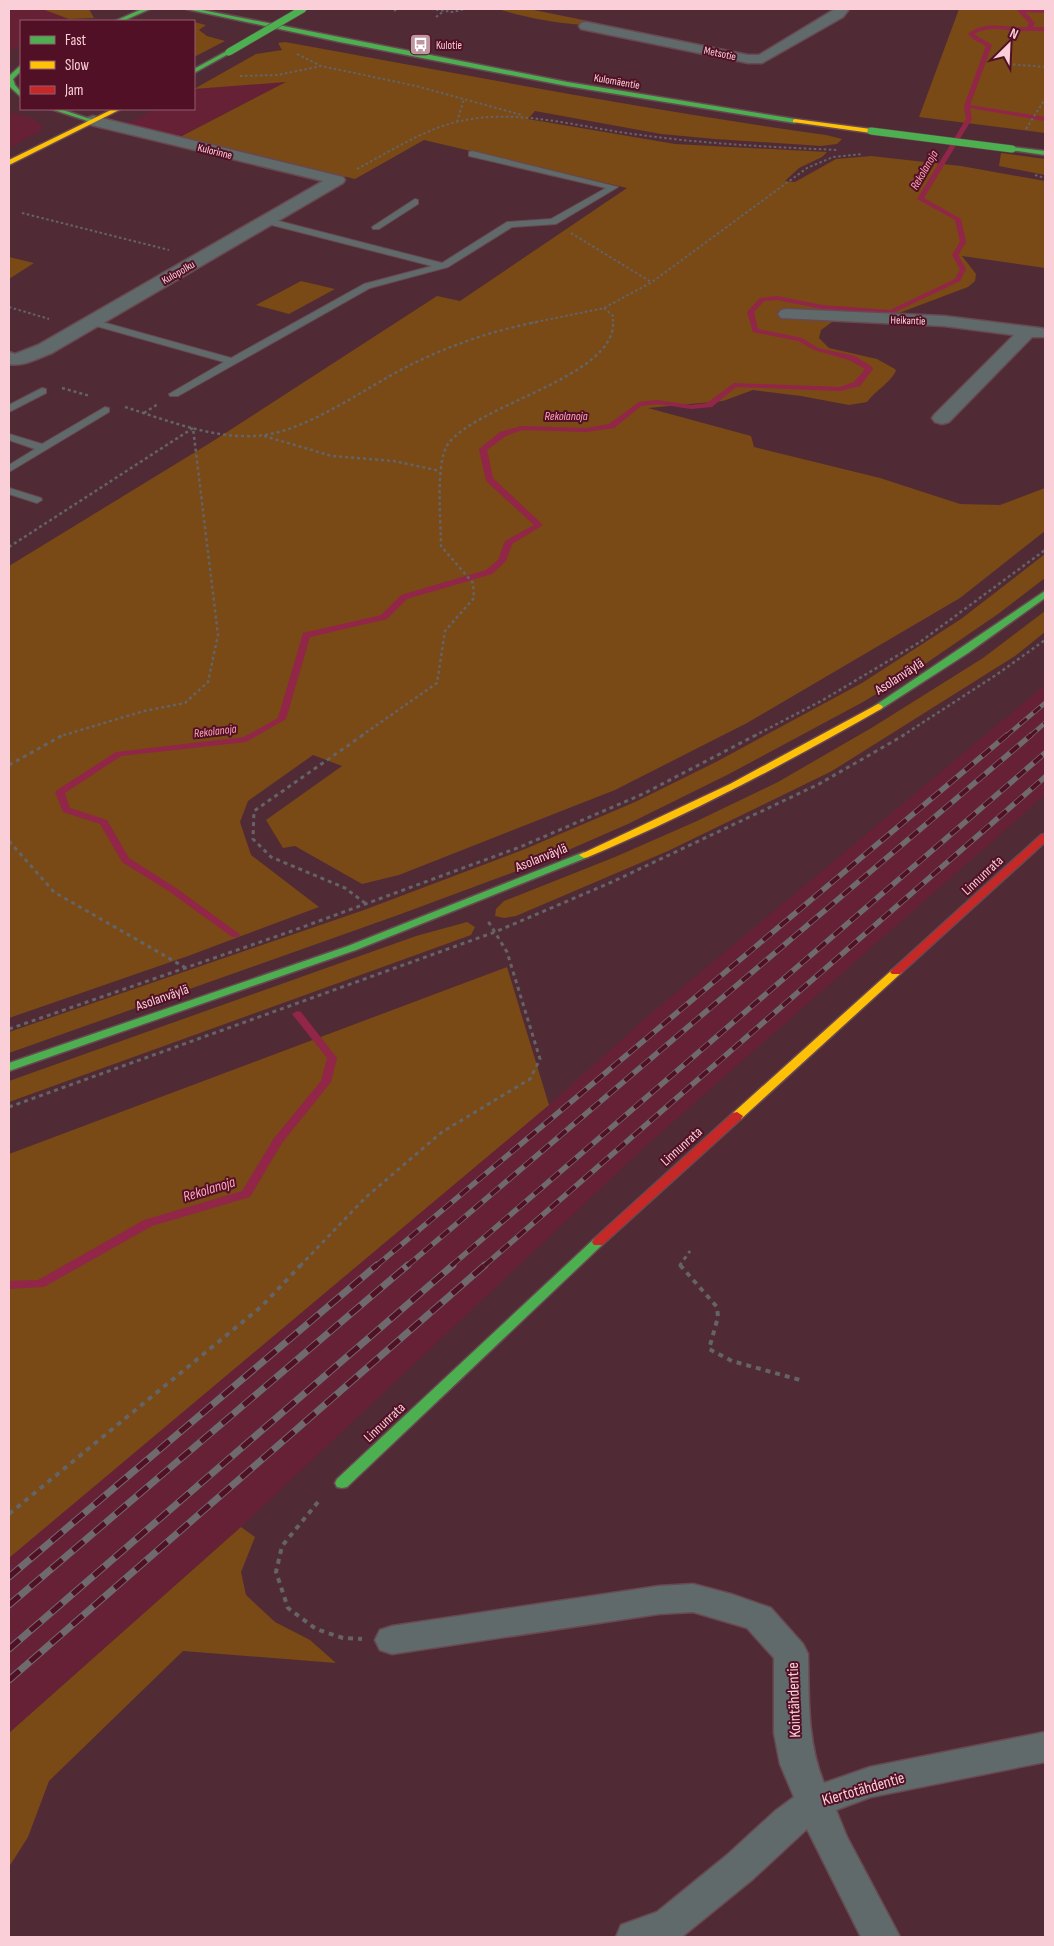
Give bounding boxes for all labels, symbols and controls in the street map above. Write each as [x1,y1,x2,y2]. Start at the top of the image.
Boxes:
legend [20,20,195,110]
north arrow [984,20,1034,70]
text: N [1007,24,1021,43]
text: Fast [65,31,87,50]
bus stop icon: Kulotie [408,33,432,57]
place label: Kulotie [436,39,462,52]
street label: Metsotie [703,44,737,63]
text: Slow [65,56,89,75]
street label: Kulomäentie [593,71,641,92]
text: Jam [64,81,83,100]
street label: Kulorinne [196,141,233,162]
water label: Rekolanoja [907,148,942,193]
street label: Kulopolku [159,258,197,287]
street label: Heikantie [890,313,926,328]
water label: Rekolanoja [544,409,588,424]
street label: Asolanväylä [871,654,927,699]
water label: Rekolanoja [193,721,237,742]
street label: Asolanväylä [512,839,570,876]
street label: Linnunrata [958,852,1007,899]
street label: Asolanväylä [133,981,191,1015]
street label: Linnunrata [657,1123,706,1170]
water label: Rekolanoja [181,1173,238,1206]
street label: Linnunrata [360,1399,409,1446]
street label: Kointähdentie [784,1662,805,1738]
street label: Kiertotähdentie [820,1769,907,1810]

